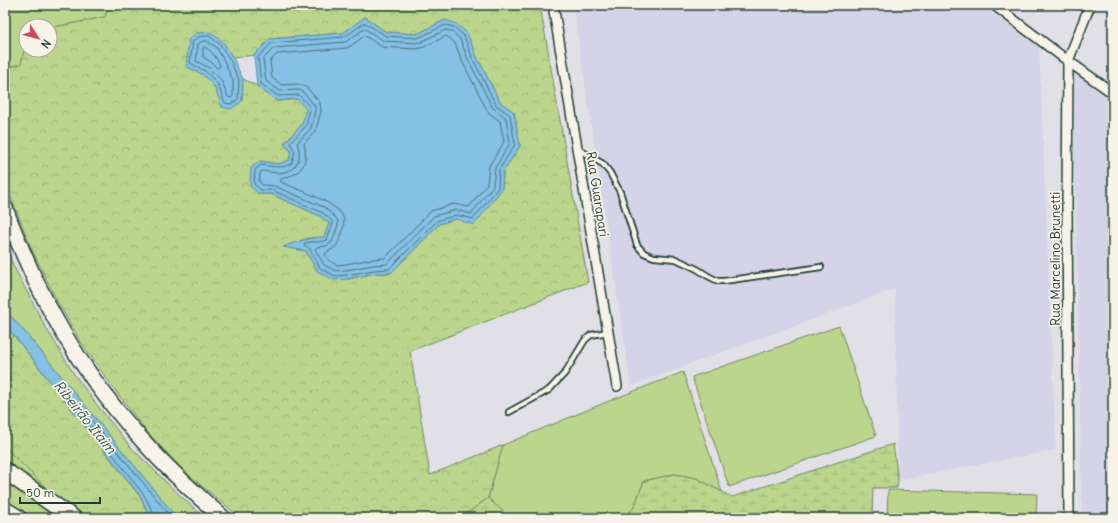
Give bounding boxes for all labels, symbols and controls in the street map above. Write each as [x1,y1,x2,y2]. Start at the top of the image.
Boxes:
north arrow [18,18,58,58]
text: N [38,37,54,51]
street label: Rua Guarapari [582,150,613,238]
street label: Rua Marcelino Brunetti [1047,192,1064,326]
water label: Ribeirão Itaim [50,377,120,458]
scale bar [20,479,100,505]
text: 50 m [26,485,55,500]

